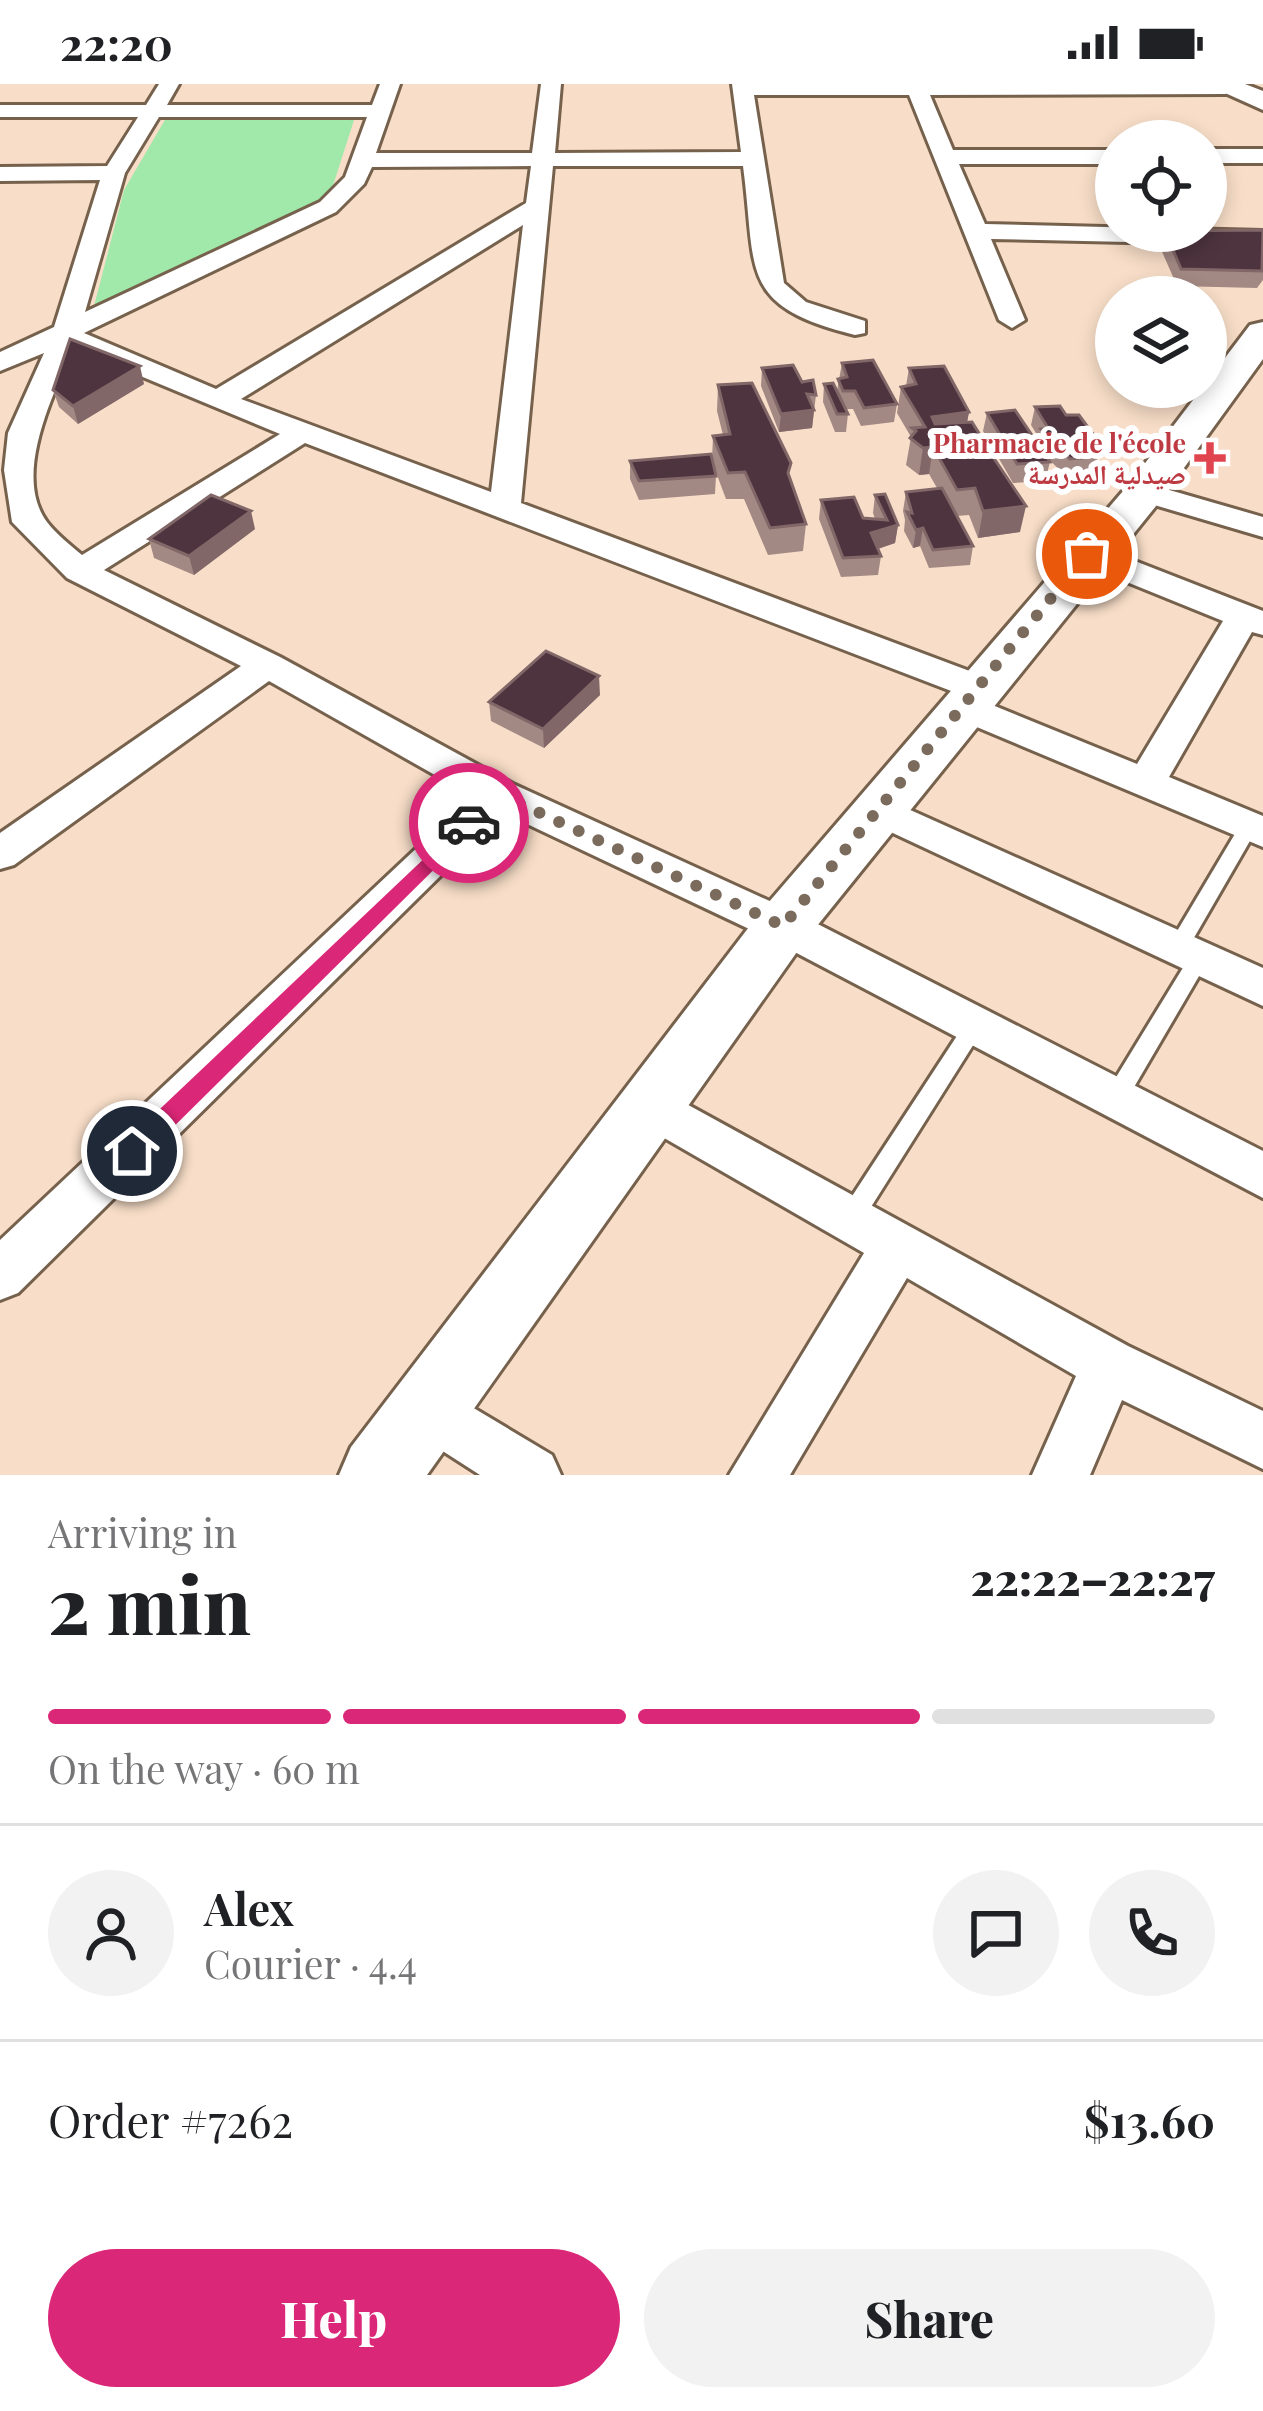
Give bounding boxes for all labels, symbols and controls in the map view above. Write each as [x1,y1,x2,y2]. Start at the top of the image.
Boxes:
text: 22:20 [60,12,173,72]
map controls [1095,120,1227,408]
button: locate [1095,120,1227,252]
button: layers [1095,276,1227,408]
place label: Pharmacie de l'école صيدلية المدرسة [933,424,1186,491]
marker: Pharmacie de l'école صيدلية المدرسة [1197,445,1223,471]
pin [1036,503,1138,605]
icon: bag [1054,521,1120,587]
courier [409,763,529,883]
icon: car [436,790,502,856]
pin [81,1100,183,1202]
icon: home [99,1118,165,1184]
text: Arriving in [48,1506,237,1558]
text: 22:22–22:27 [970,1547,1215,1607]
text: 2 min [48,1551,251,1655]
text: On the way · 60 m [48,1742,360,1794]
button: person [48,1870,174,1996]
button: chat [933,1870,1059,1996]
button: phone [1089,1870,1215,1996]
text: Alex [204,1877,294,1937]
text: Courier · 4.4 [204,1937,417,1989]
text: Order #7262 [48,2089,293,2149]
text: $13.60 [1084,2089,1215,2149]
button: Help [48,2249,620,2387]
button: Share [644,2249,1215,2387]

